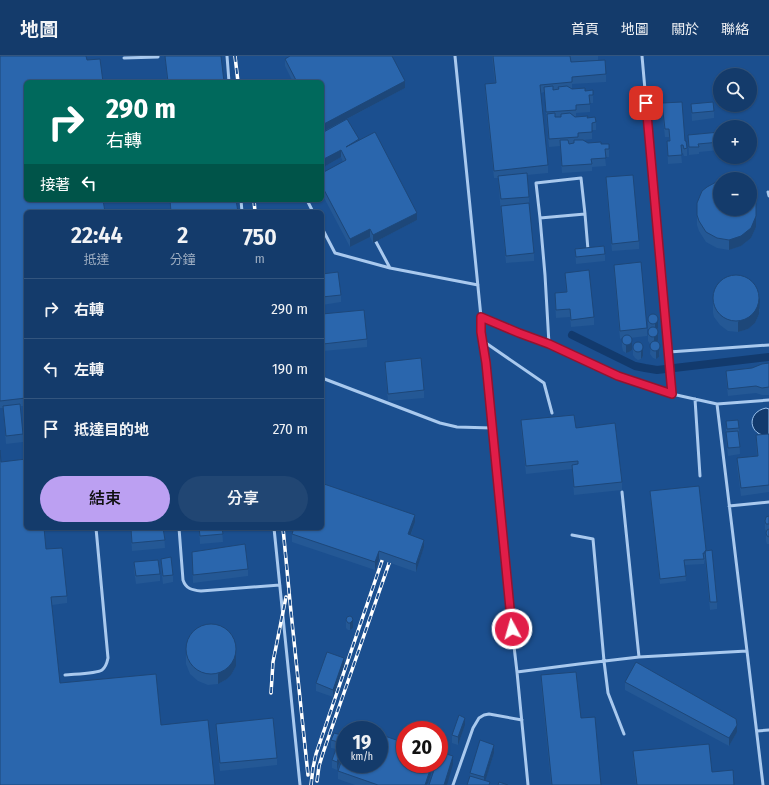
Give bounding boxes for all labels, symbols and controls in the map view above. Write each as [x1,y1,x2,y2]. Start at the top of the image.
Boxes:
text: 地圖 [20,18,58,41]
text: 首頁 [571,21,599,38]
text: 地圖 [621,21,649,38]
text: 關於 [671,21,699,38]
text: 聯絡 [721,21,749,38]
map controls [713,68,757,216]
button: search [713,68,757,112]
pin [629,86,663,120]
text: 290 m [106,92,176,125]
icon: arrive [635,92,657,114]
icon: right [40,96,92,148]
button: + [713,120,757,164]
text: 右轉 [106,130,142,152]
icon: left [78,172,100,194]
button: − [713,172,757,216]
text: 接著 [40,176,70,194]
text: 22:44 [71,221,123,249]
text: 2 [177,221,188,249]
text: 750 [243,223,277,251]
text: m [255,251,265,266]
text: 抵達 [84,252,110,267]
text: 分鐘 [170,252,196,267]
icon: right [40,298,62,320]
text: 290 m [271,300,308,318]
text: 右轉 [74,301,104,319]
icon: left [40,358,62,380]
text: 190 m [272,360,308,378]
text: 左轉 [74,361,104,379]
icon: arrive [40,418,62,440]
text: 270 m [273,420,308,438]
text: 抵達目的地 [74,421,149,439]
button: 結束 [40,476,170,522]
button: 分享 [178,476,308,522]
position arrow [491,608,533,650]
speed limit sign: 20 [396,721,448,773]
text: 19 [353,730,371,754]
text: km/h [351,751,373,763]

